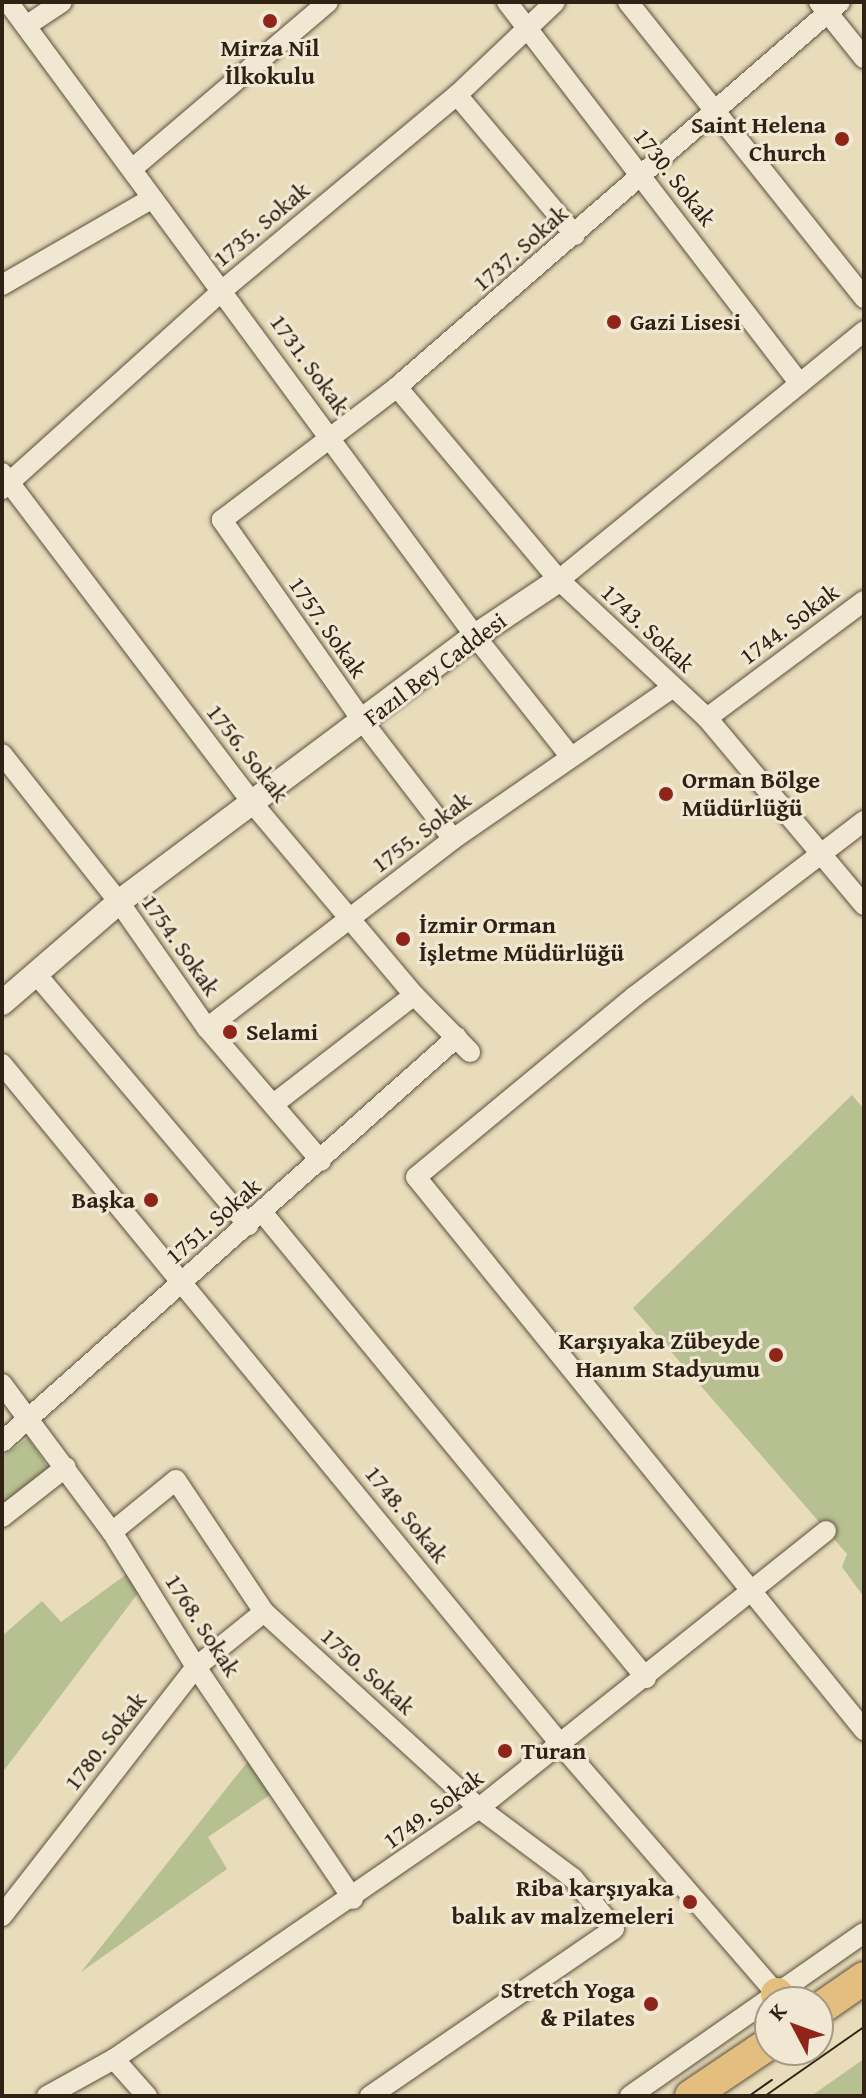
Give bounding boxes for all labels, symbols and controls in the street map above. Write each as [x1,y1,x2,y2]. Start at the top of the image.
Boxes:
marker: Mirza Nil İlkokulu [261,12,279,30]
place label: Mirza Nil İlkokulu [220,34,320,90]
place label: Saint Helena Church [691,111,826,167]
street label: 1730. Sokak [628,122,722,232]
marker: Saint Helena Church [833,130,851,148]
street label: 1735. Sokak [207,175,315,273]
street label: 1737. Sokak [466,199,574,297]
street label: 1731. Sokak [264,308,356,420]
place label: Gazi Lisesi [630,308,741,336]
marker: Gazi Lisesi [605,313,623,331]
street label: 1757. Sokak [283,571,373,683]
street label: 1744. Sokak [734,577,844,671]
street label: 1743. Sokak [595,578,701,678]
street label: Fazıl Bey Caddesi [358,606,512,732]
street label: 1756. Sokak [201,698,295,808]
place label: Orman Bölge Müdürlüğü [682,766,820,822]
street label: 1755. Sokak [366,785,476,879]
marker: Orman Bölge Müdürlüğü [657,785,675,803]
street label: 1754. Sokak [136,889,226,1001]
place label: İzmir Orman İşletme Müdürlüğü [419,911,624,967]
marker: İzmir Orman İşletme Müdürlüğü [394,930,412,948]
place label: Selami [246,1018,318,1046]
marker: Selami [221,1023,239,1041]
street label: 1751. Sokak [159,1172,267,1270]
place label: Başka [72,1186,135,1214]
marker: Başka [142,1191,160,1209]
place label: Karşıyaka Zübeyde Hanım Stadyumu [558,1327,760,1383]
marker: Karşıyaka Zübeyde Hanım Stadyumu [767,1346,785,1364]
street label: 1748. Sokak [359,1459,455,1569]
street label: 1768. Sokak [159,1568,247,1682]
street label: 1750. Sokak [315,1621,421,1721]
street label: 1780. Sokak [58,1686,152,1796]
place label: Turan [521,1737,586,1765]
marker: Turan [496,1742,514,1760]
street label: 1749. Sokak [377,1763,489,1855]
place label: Riba karşıyaka balık av malzemeleri [452,1874,674,1930]
marker: Riba karşıyaka balık av malzemeleri [681,1893,699,1911]
place label: Stretch Yoga & Pilates [500,1976,635,2032]
north arrow [754,1986,834,2066]
marker: Stretch Yoga & Pilates [642,1995,660,2013]
text: K [761,1996,794,2027]

